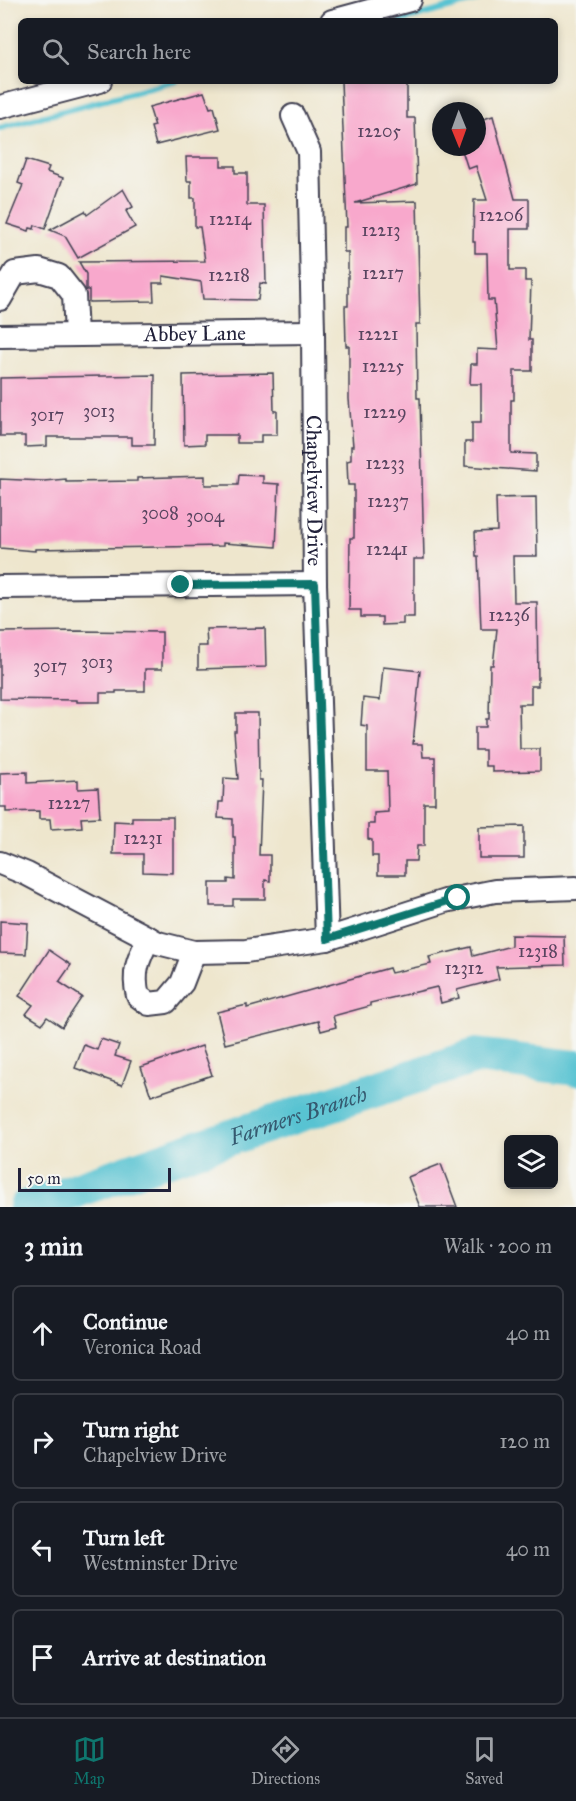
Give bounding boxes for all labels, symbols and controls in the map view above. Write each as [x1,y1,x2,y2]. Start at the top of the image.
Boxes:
search box [18,18,558,84]
icon: search [39,35,72,68]
text: Search here [87,38,191,65]
north arrow [432,102,486,156]
house number: 12205 [357,120,401,142]
house number: 12206 [479,204,524,226]
house number: 12214 [209,208,252,230]
house number: 12213 [361,219,401,241]
house number: 12217 [362,262,404,284]
house number: 12218 [208,264,250,286]
street label: Abbey Lane [143,320,246,347]
house number: 12221 [358,323,398,345]
house number: 12225 [362,355,405,377]
house number: 3013 [83,400,115,422]
house number: 12229 [363,401,407,423]
house number: 3017 [30,404,64,426]
street label: Chapelview Drive [301,415,328,566]
house number: 12233 [365,452,405,474]
house number: 12237 [367,490,409,512]
house number: 3008 [141,502,179,524]
house number: 3004 [186,505,225,527]
house number: 12241 [366,538,408,560]
route end [167,571,193,597]
house number: 12236 [488,604,530,626]
house number: 3013 [81,651,113,673]
house number: 3017 [33,655,67,677]
house number: 12227 [48,792,90,814]
house number: 12231 [123,827,163,849]
route start [444,884,470,910]
house number: 12318 [518,940,558,962]
house number: 12312 [444,957,484,979]
water label: Farmers Branch [224,1080,370,1151]
map controls [504,1135,558,1189]
button: layers [504,1135,558,1189]
scale bar [18,1165,171,1192]
text: 50 m [27,1169,61,1188]
text: 3 min [24,1230,83,1262]
text: Walk · 200 m [444,1234,552,1258]
text: Continue [83,1308,168,1335]
icon: ahead [26,1317,59,1350]
text: 40 m [506,1321,550,1345]
text: Veronica Road [83,1335,202,1359]
text: Turn right [83,1416,179,1443]
icon: right [26,1425,59,1458]
text: 120 m [499,1429,550,1453]
text: Chapelview Drive [83,1443,227,1467]
text: Turn left [83,1524,165,1551]
icon: left [26,1533,59,1566]
text: 40 m [506,1537,550,1561]
text: Westminster Drive [83,1551,238,1575]
icon: arrive [26,1641,59,1674]
text: Arrive at destination [83,1644,266,1671]
tab: Map [73,1733,106,1788]
tab: Directions [251,1733,320,1788]
tab: Saved [465,1733,503,1788]

